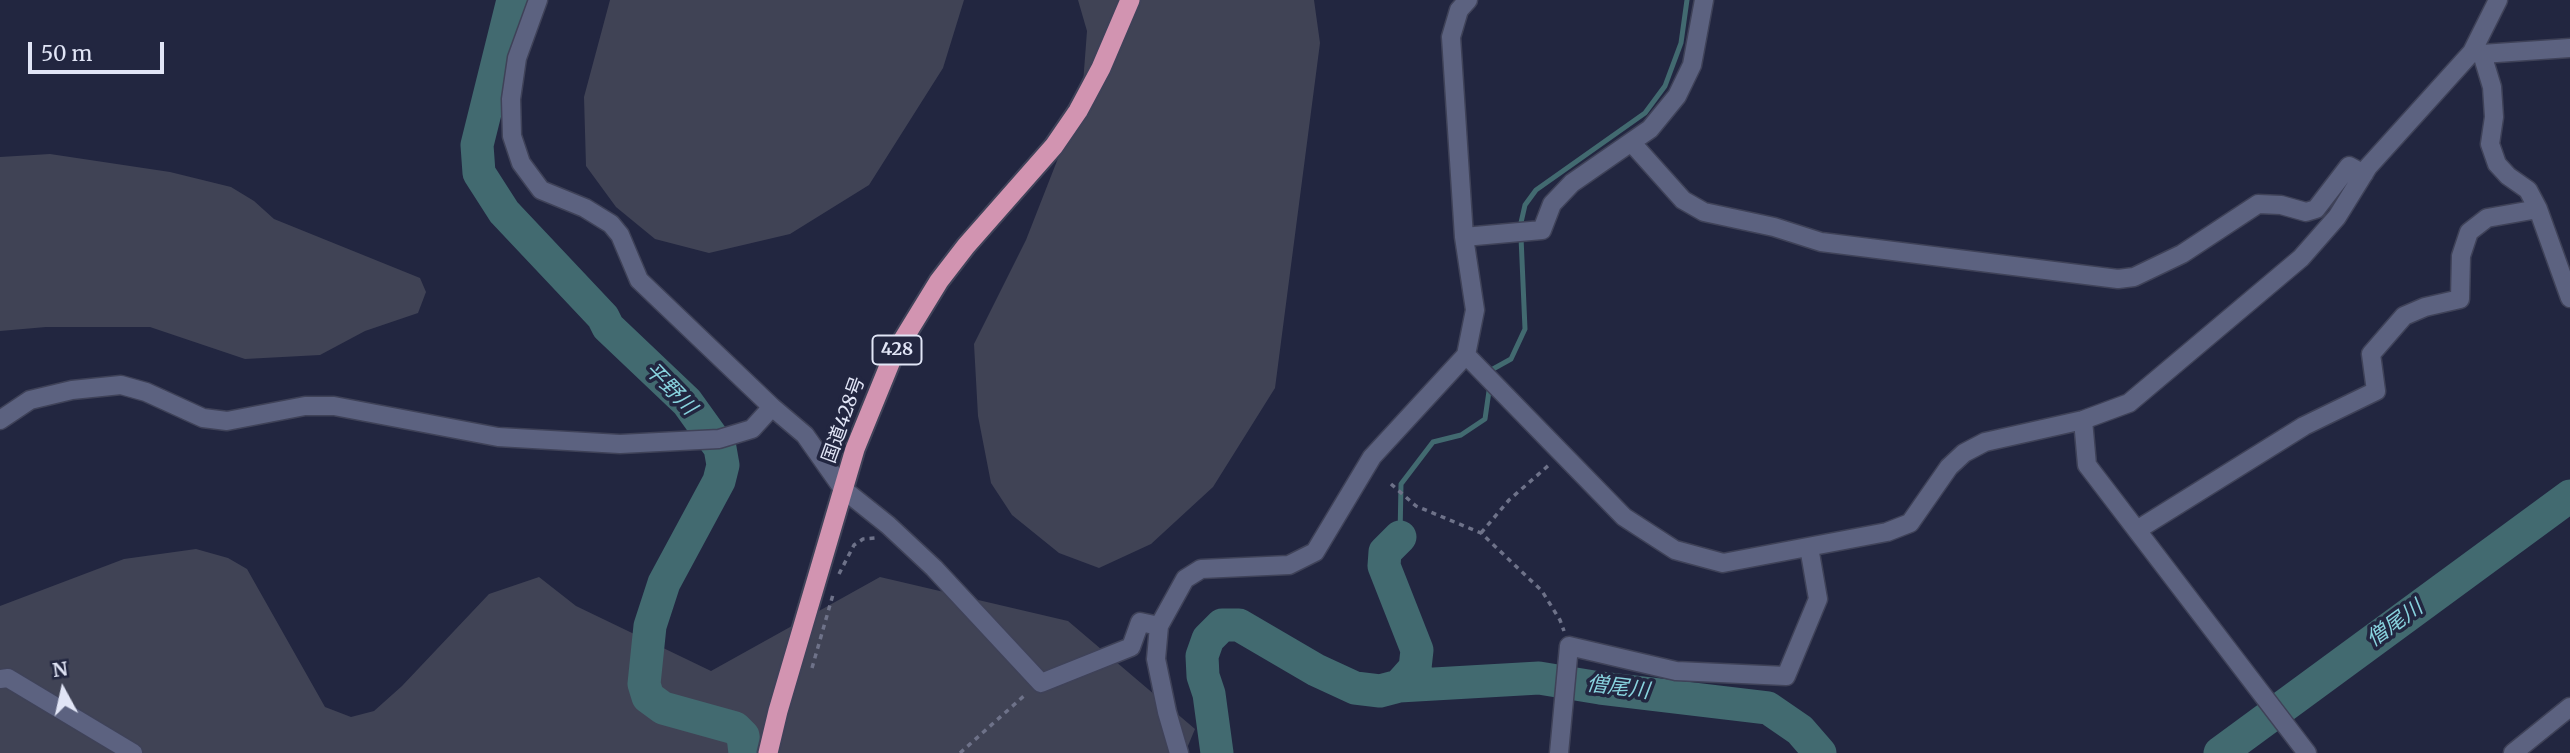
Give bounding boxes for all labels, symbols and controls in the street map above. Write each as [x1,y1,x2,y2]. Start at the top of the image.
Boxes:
scale bar [32,28,168,72]
text: 50 m [41,40,92,67]
road number: 428 [872,336,922,364]
water label: 平野川 [639,358,701,420]
street label: 国道428号 [818,374,870,466]
water label: 僧尾川 [2362,595,2428,653]
north arrow [28,655,98,725]
text: N [51,656,69,682]
water label: 僧尾川 [1585,672,1651,704]

